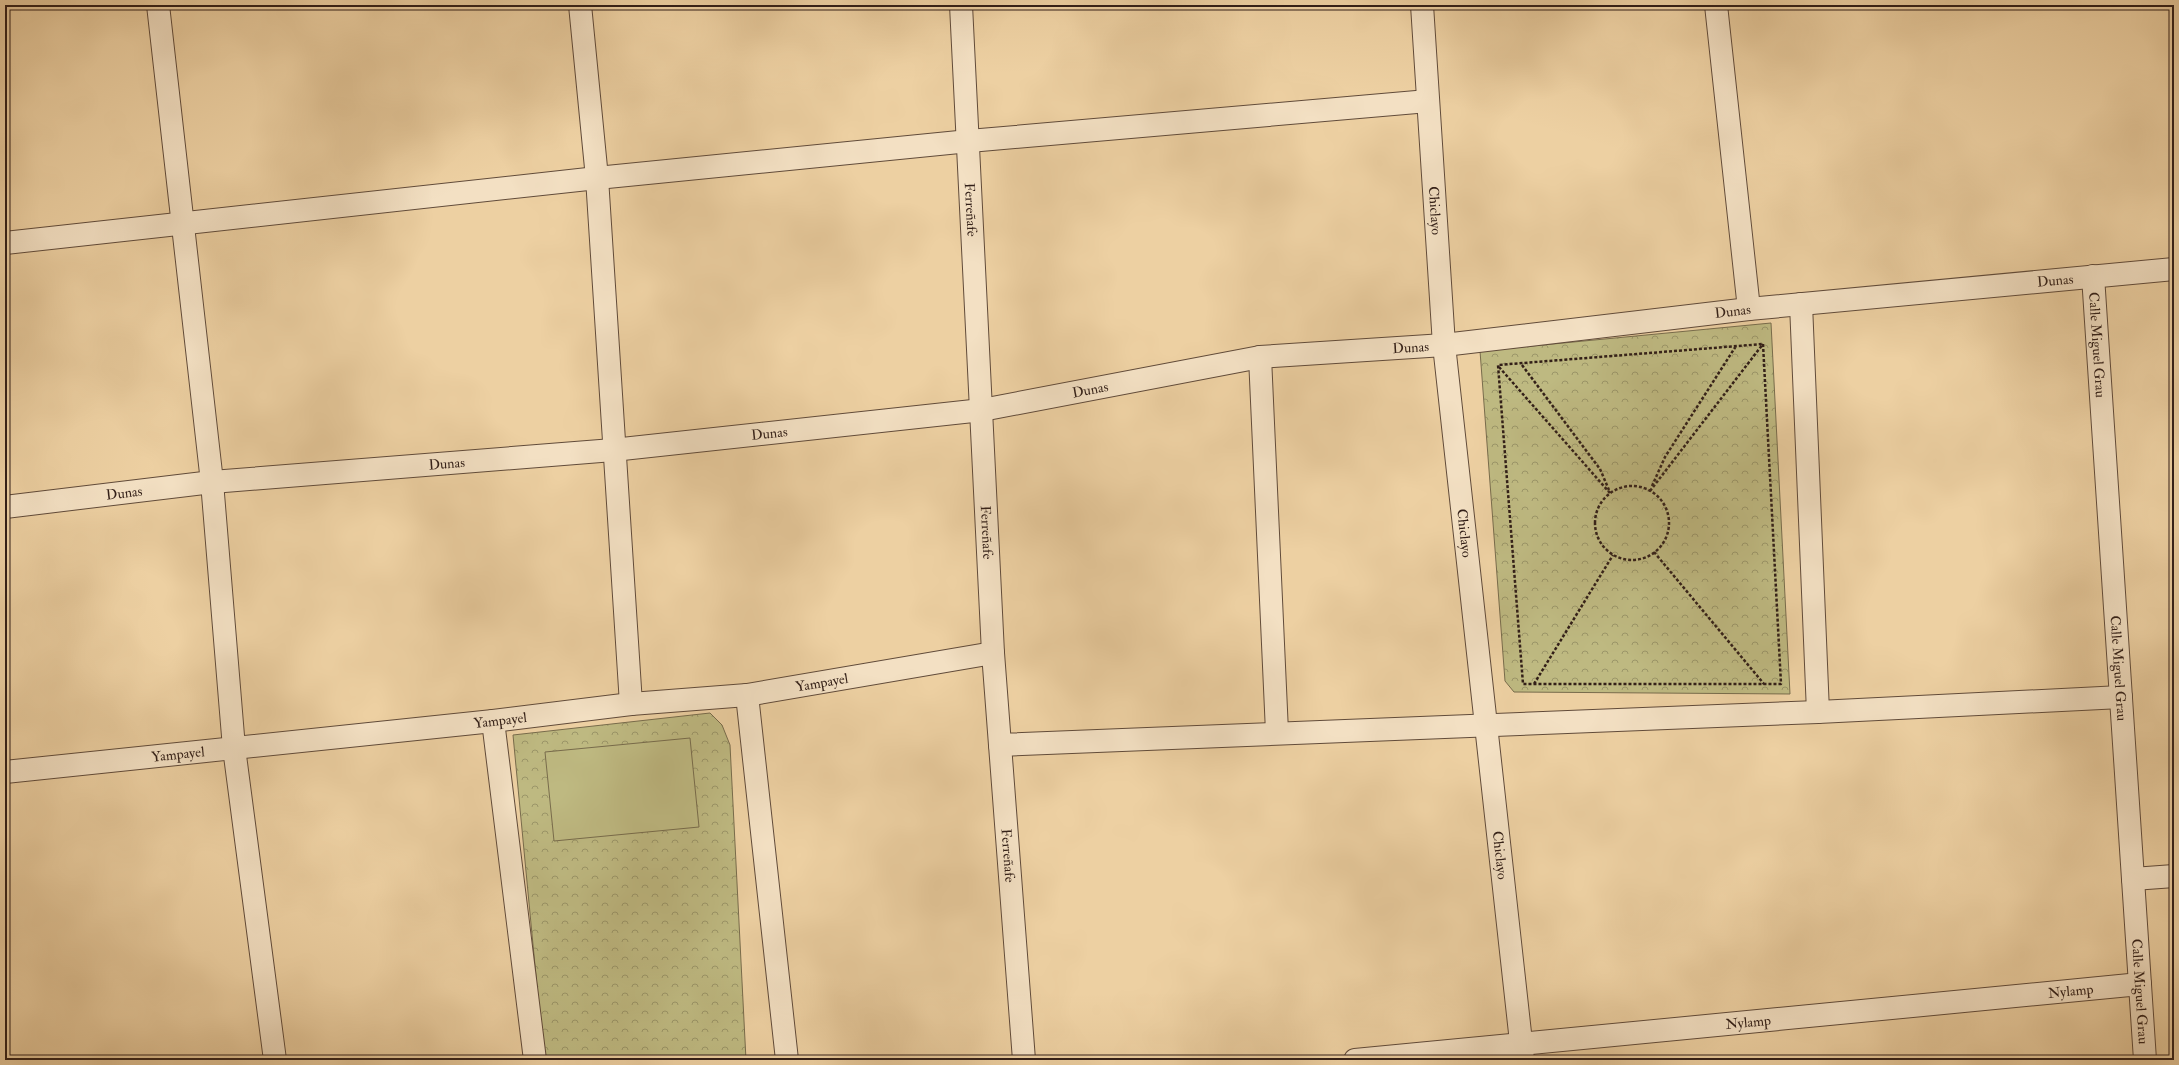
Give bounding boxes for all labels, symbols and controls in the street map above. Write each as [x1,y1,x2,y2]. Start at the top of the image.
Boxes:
street label: Ferreñafe [961,182,981,237]
street label: Chiclayo [1425,186,1445,236]
street label: Dunas [2036,270,2074,290]
street label: Calle Miguel Grau [2086,291,2110,398]
street label: Dunas [1714,300,1752,322]
street label: Dunas [1392,337,1430,357]
street label: Dunas [1071,378,1110,401]
street label: Dunas [750,423,789,443]
street label: Dunas [428,453,466,473]
street label: Dunas [105,482,143,503]
street label: Ferreñafe [977,505,997,560]
street label: Chiclayo [1454,508,1476,559]
street label: Calle Miguel Grau [2107,615,2131,722]
street label: Yampayel [794,669,850,695]
street label: Yampayel [473,708,528,731]
street label: Yampayel [151,743,206,765]
street label: Ferreñafe [998,828,1019,883]
street label: Chiclayo [1489,830,1512,881]
street label: Calle Miguel Grau [2128,938,2152,1045]
street label: Nylamp [2047,980,2094,1001]
street label: Nylamp [1725,1011,1772,1033]

